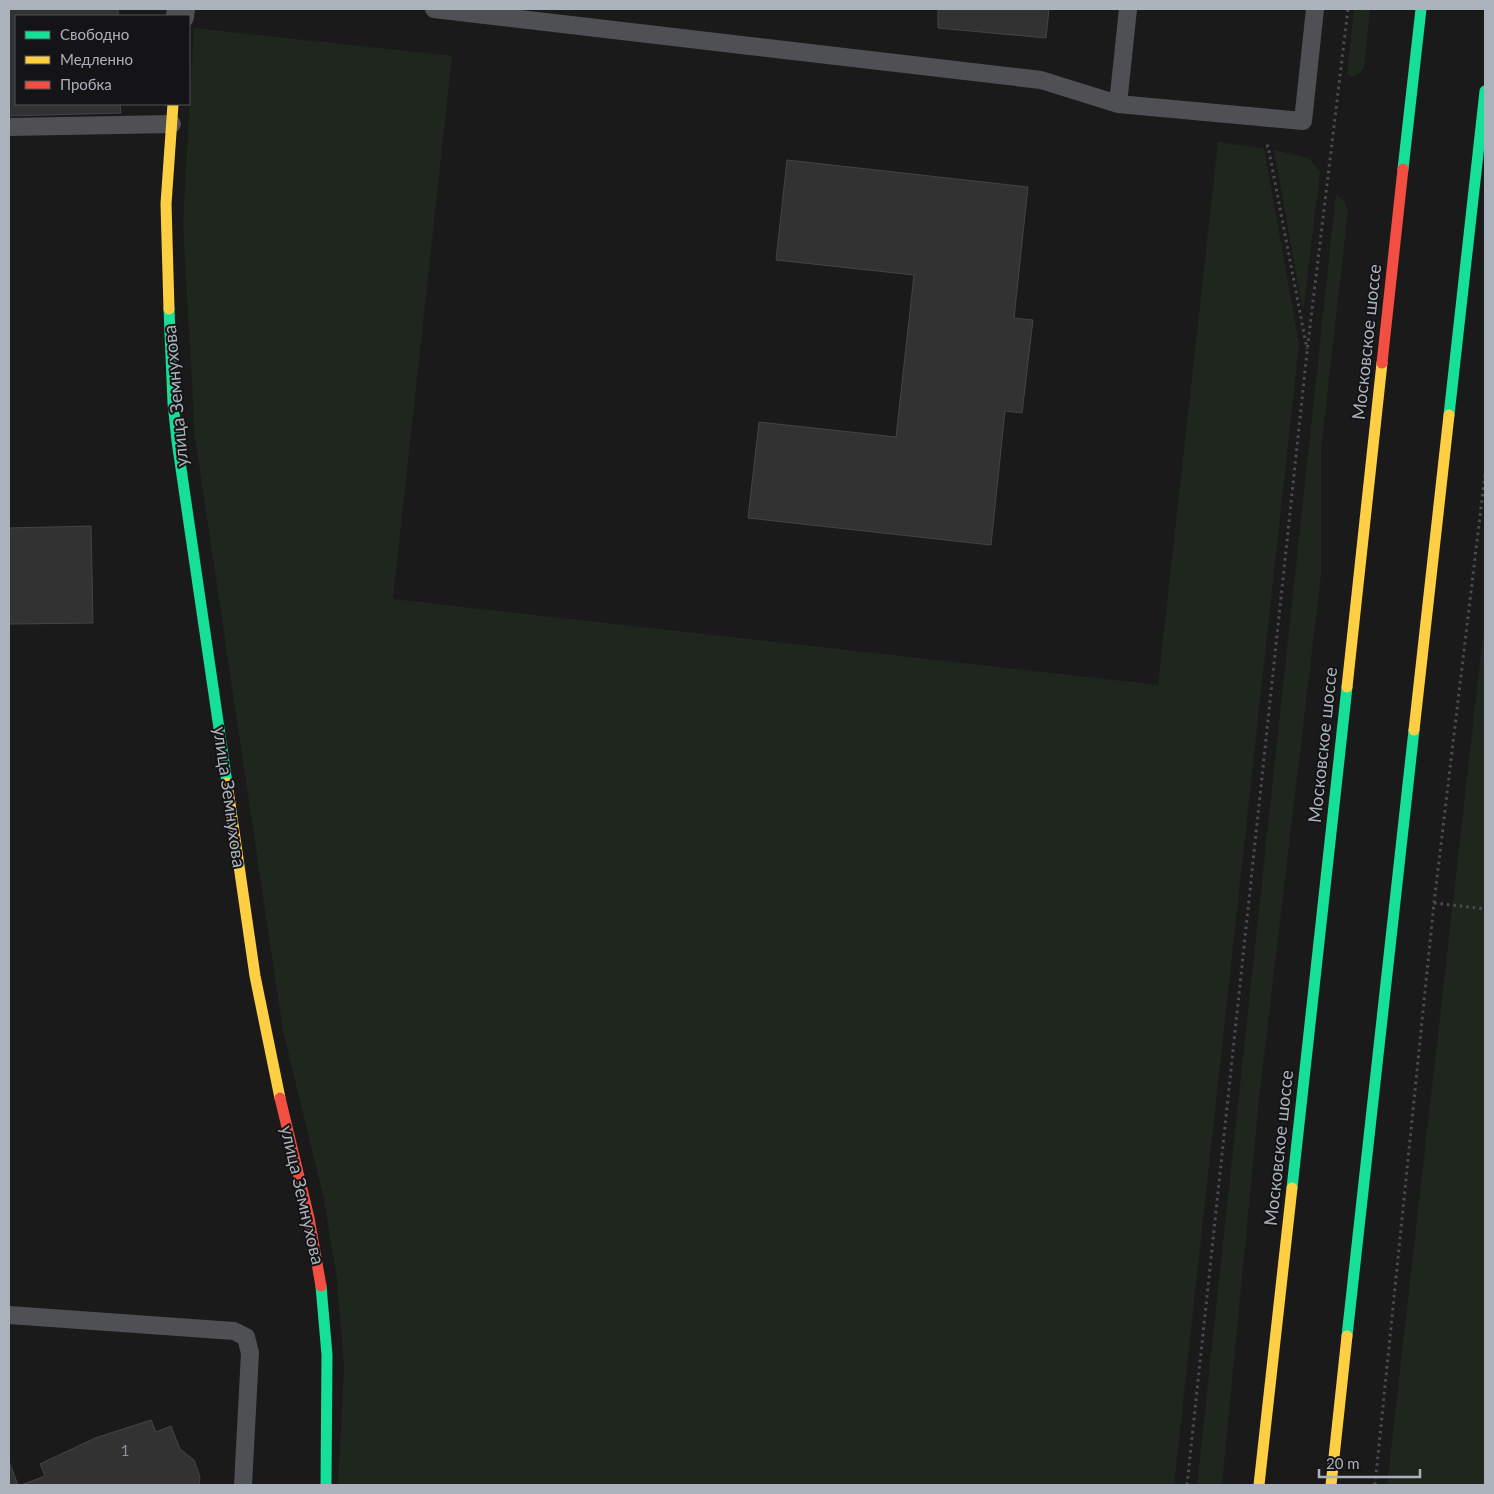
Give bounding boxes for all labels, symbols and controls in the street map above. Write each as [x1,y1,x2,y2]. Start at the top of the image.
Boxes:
legend [15,15,190,105]
text: Свободно [60,25,129,43]
text: Медленно [60,50,133,68]
text: Пробка [60,75,112,93]
street label: Московское шоссе [1347,263,1385,421]
street label: улица Земнухова [158,324,192,468]
street label: Московское шоссе [1303,666,1341,824]
street label: улица Земнухова [209,725,251,869]
street label: Московское шоссе [1259,1069,1297,1227]
street label: улица Земнухова [276,1123,330,1267]
house number: 1 [121,1441,129,1459]
scale bar [1319,1446,1420,1478]
text: 20 m [1326,1454,1360,1472]

